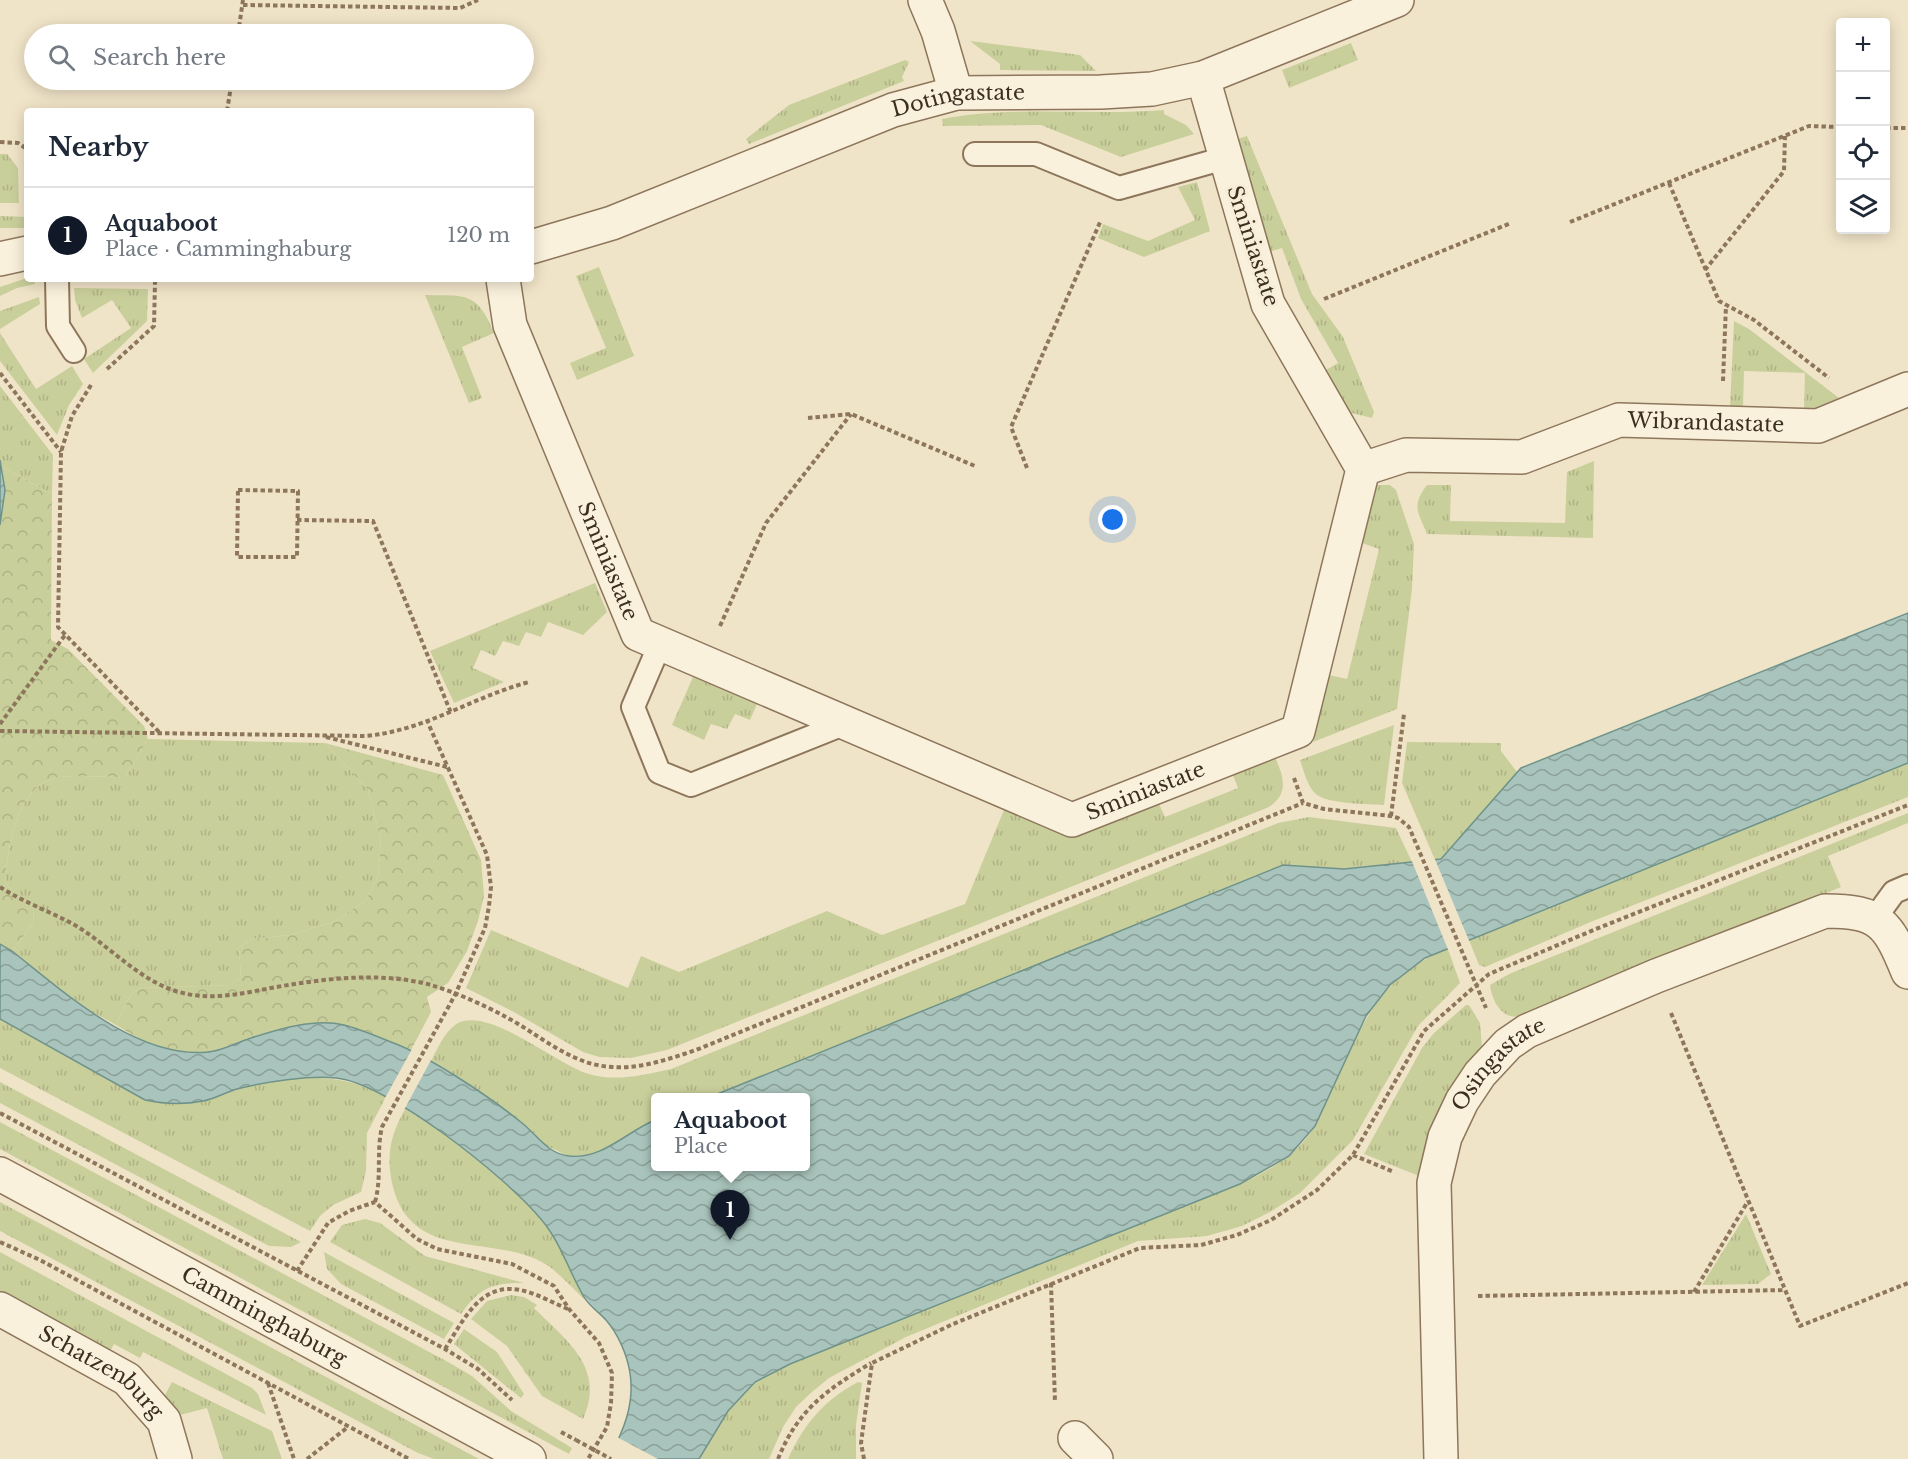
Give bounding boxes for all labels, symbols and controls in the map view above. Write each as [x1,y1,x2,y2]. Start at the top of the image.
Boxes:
map controls [1836,18,1890,234]
button: + [1836,18,1890,72]
search box [24,24,534,90]
icon: search [45,41,78,74]
text: Search here [93,44,226,71]
button: − [1836,72,1890,126]
street label: Dotingastate [889,80,1025,123]
button: locate [1836,126,1890,180]
text: Nearby [48,131,149,163]
button: layers [1836,180,1890,234]
street label: Sminiastate [1221,182,1285,310]
text: Aquaboot [105,210,218,237]
text: 1 [63,223,72,247]
text: 120 m [447,223,510,247]
text: Place · Camminghaburg [105,237,351,261]
street label: Wibrandastate [1626,407,1785,438]
street label: Sminiastate [572,498,644,624]
your location [1098,505,1127,534]
street label: Sminiastate [1082,756,1209,826]
street label: Osingastate [1446,1012,1549,1116]
popup [651,1093,810,1171]
text: Aquaboot [674,1107,787,1134]
text: Place [674,1134,728,1158]
pin: 1 [710,1190,750,1240]
street label: Camminghaburg [177,1261,352,1372]
street label: Schatzenburg [34,1320,169,1424]

